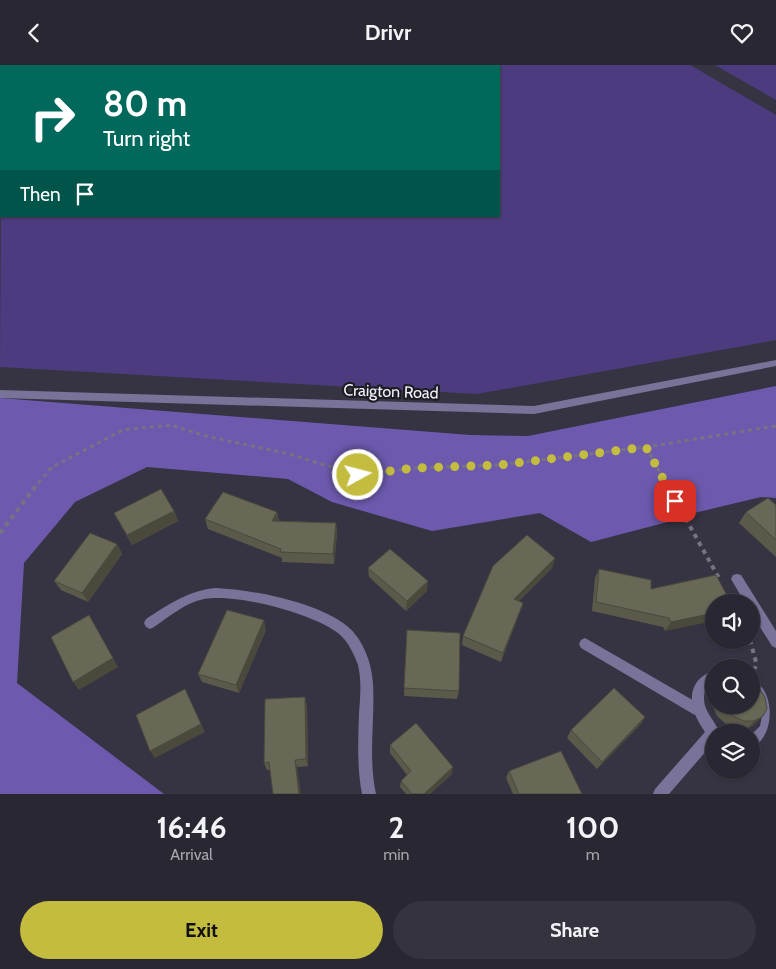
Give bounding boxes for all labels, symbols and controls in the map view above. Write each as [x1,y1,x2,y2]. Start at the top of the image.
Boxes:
icon: back [20,19,48,47]
text: Drivr [365,19,411,46]
icon: heart [728,19,756,47]
text: 80 m [103,82,187,125]
icon: right [20,85,85,150]
text: Turn right [103,125,190,152]
icon: arrive [71,180,99,208]
text: Then [20,183,61,206]
street label: Craigton Road [343,380,439,403]
position arrow [331,448,383,500]
pin [654,480,696,522]
icon: arrive [661,487,689,515]
map controls [705,594,760,779]
button: sound [705,594,760,649]
button: search [705,659,760,714]
button: layers [705,724,760,779]
text: 16:46 [157,809,227,846]
text: 2 [388,809,404,846]
text: 100 [566,809,619,846]
text: Arrival [170,845,213,864]
text: min [383,845,410,864]
text: m [586,845,600,864]
button: Exit [20,901,383,959]
button: Share [393,901,756,959]

